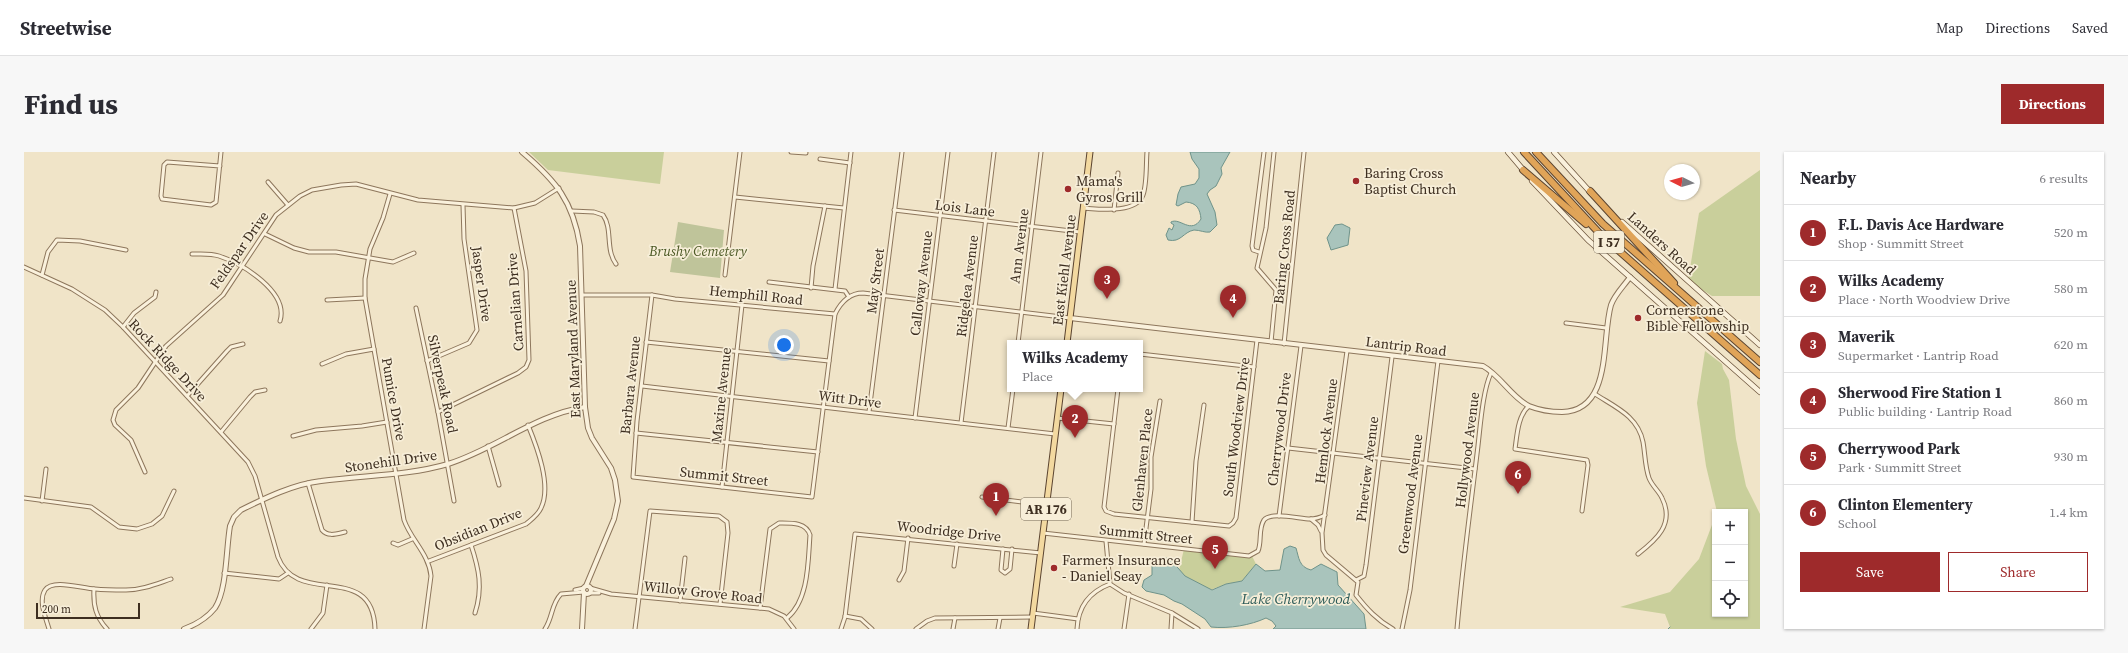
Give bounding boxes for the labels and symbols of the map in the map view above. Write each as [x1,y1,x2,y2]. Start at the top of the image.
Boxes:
place label: Baring Cross Baptist Church [1364,163,1457,199]
north arrow [1664,164,1700,200]
place label: Mama's Gyros Grill [1076,171,1144,207]
marker: Baring Cross Baptist Church [1351,176,1361,186]
marker: Mama's Gyros Grill [1063,184,1073,194]
street label: Baring Cross Road [1268,189,1300,305]
street label: Lois Lane [934,194,996,222]
street label: Feldspar Drive [205,207,273,293]
street label: Ann Avenue [1004,207,1034,285]
street label: Landers Road [1623,207,1701,279]
street label: East Kiehl Avenue [1047,213,1081,327]
street label: Calloway Avenue [905,229,937,337]
road number: I 57 [1594,231,1624,253]
street label: Ridgelea Avenue [951,234,983,338]
park label: Brushy Cemetery [648,241,747,261]
street label: Jasper Drive [467,244,497,323]
street label: May Street [861,247,889,315]
street label: Carnelian Drive [502,252,528,352]
pin: 3 [1094,266,1120,299]
street label: East Maryland Avenue [561,279,585,419]
street label: Hemphill Road [708,280,804,310]
pin: 4 [1220,285,1246,318]
place label: Cornerstone Bible Fellowship [1646,300,1749,336]
marker: Cornerstone Bible Fellowship [1633,313,1643,323]
street label: Rock Ridge Drive [124,314,212,406]
street label: Lantrip Road [1364,331,1448,361]
street label: Silverpeak Road [423,333,463,435]
street label: Barbara Avenue [615,335,645,435]
your location [774,335,794,355]
street label: Maxine Avenue [706,346,736,444]
street label: Pumice Drive [377,356,411,442]
street label: South Woodview Drive [1218,356,1254,498]
street label: Cherrywood Drive [1262,371,1296,487]
street label: Hemlock Avenue [1310,377,1342,485]
street label: Witt Drive [817,385,883,413]
street label: Hollywood Avenue [1450,391,1484,509]
pin: 2 [1062,405,1088,438]
street label: Glenhaven Place [1127,407,1157,513]
street label: Pineview Avenue [1351,415,1383,523]
street label: Greenwood Avenue [1393,433,1427,555]
street label: Stonehill Drive [344,445,438,477]
street label: Summit Street [679,461,770,491]
pin: 6 [1505,461,1531,494]
pin: 1 [983,483,1009,516]
road number: AR 176 [1021,498,1071,520]
street label: Obsidian Drive [431,502,525,556]
street label: Woodridge Drive [896,516,1002,546]
street label: Summitt Street [1099,519,1194,549]
pin: 5 [1202,536,1228,569]
place label: Farmers Insurance - Daniel Seay [1062,550,1181,586]
marker: Farmers Insurance - Daniel Seay [1049,563,1059,573]
street label: Willow Grove Road [643,576,763,608]
water label: Lake Cherrywood [1241,588,1351,609]
scale bar [36,601,140,620]

